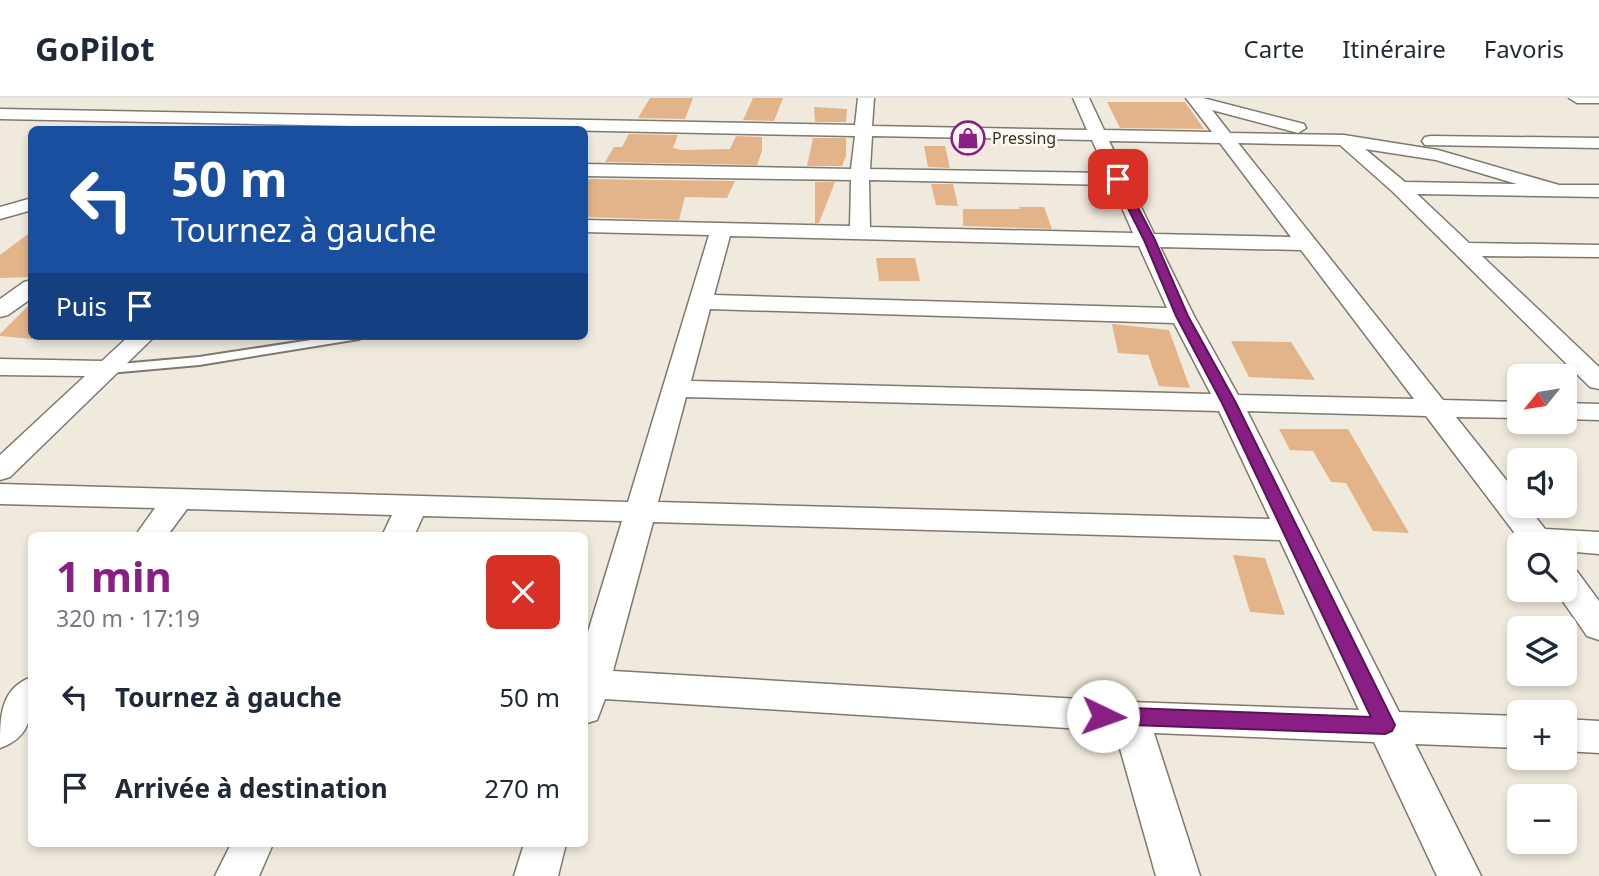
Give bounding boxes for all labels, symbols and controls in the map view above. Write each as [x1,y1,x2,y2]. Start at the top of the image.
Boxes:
text: GoPilot [35,26,155,71]
text: Carte [1244,32,1304,65]
text: Itinéraire [1342,32,1446,65]
text: Favoris [1484,32,1564,65]
shop icon: Pressing [949,119,987,157]
place label: Pressing [992,127,1056,149]
text: 50 m [171,145,288,211]
pin [1088,149,1148,209]
icon: left [56,154,147,245]
icon: arrive [1099,160,1137,198]
text: Tournez à gauche [171,208,437,251]
icon: arrive [121,287,159,325]
text: Puis [56,288,107,324]
north arrow [1507,364,1577,434]
map controls [1507,364,1577,854]
button: sound [1507,448,1577,518]
button: search [1507,532,1577,602]
text: 1 min [56,547,172,604]
button: close [486,555,560,629]
text: 320 m · 17:19 [56,602,200,634]
button: layers [1507,616,1577,686]
icon: left [56,678,94,716]
text: Tournez à gauche [115,679,342,715]
text: 50 m [499,679,560,715]
position arrow [1066,679,1140,753]
button: + [1507,700,1577,770]
icon: arrive [56,769,94,807]
text: Arrivée à destination [115,770,388,806]
text: 270 m [484,770,560,806]
button: − [1507,784,1577,854]

